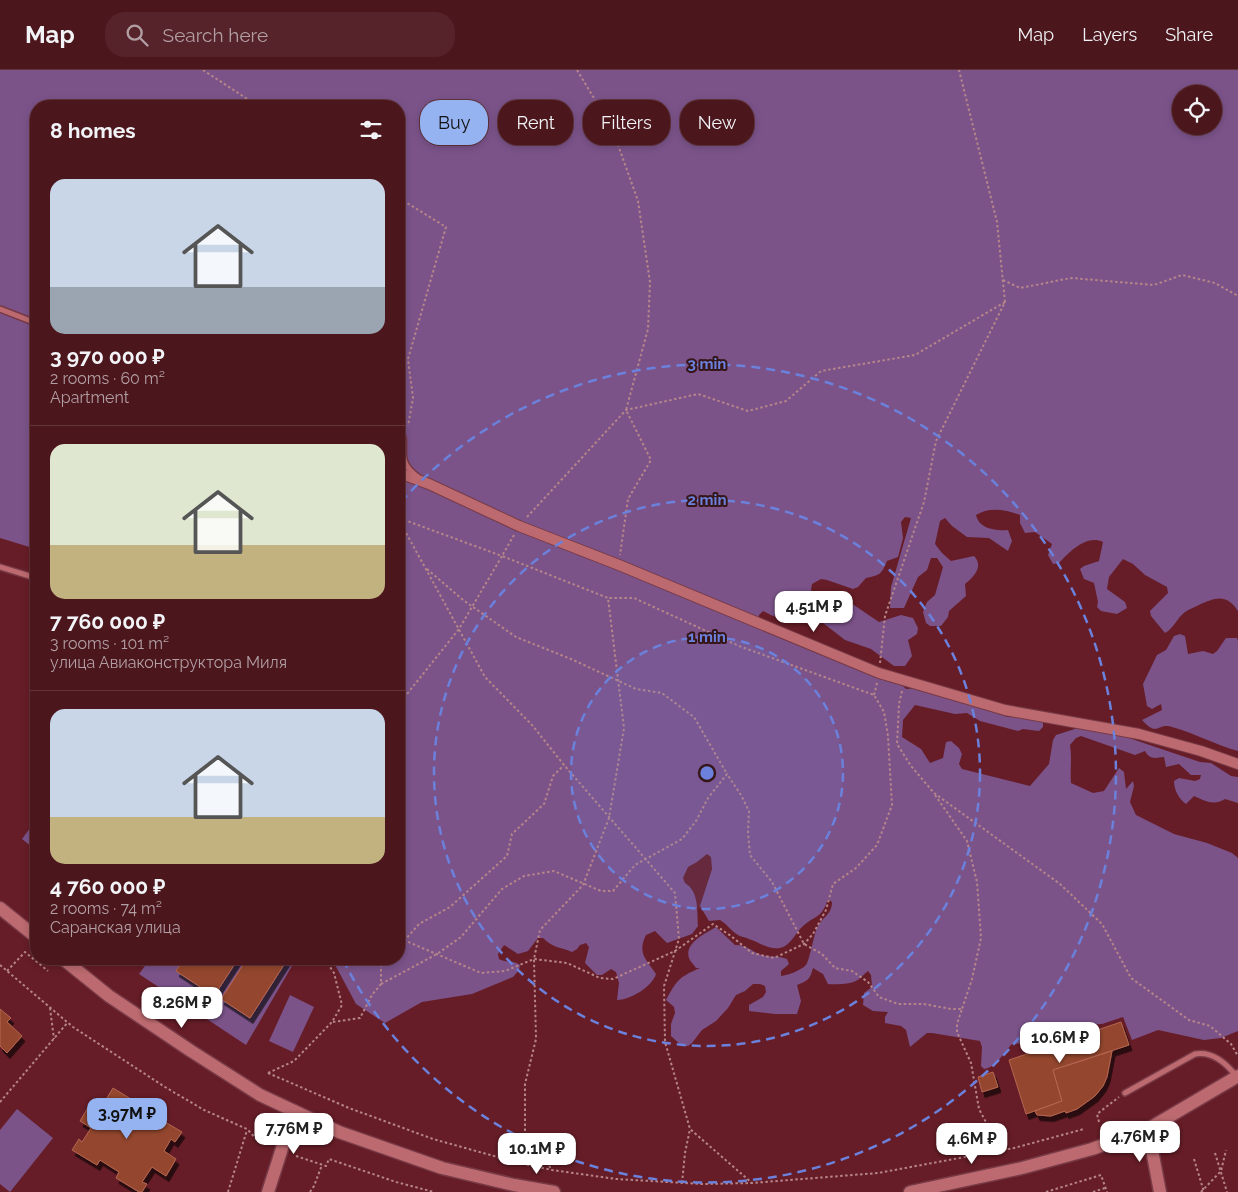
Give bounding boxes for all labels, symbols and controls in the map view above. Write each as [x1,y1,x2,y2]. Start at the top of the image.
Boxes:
search box [105,12,455,57]
text: Map [25,20,75,49]
icon: search [123,21,151,49]
text: Search here [163,24,268,46]
text: Map [1018,24,1054,45]
text: Layers [1082,24,1137,45]
text: Share [1165,24,1213,45]
map controls [1172,85,1222,135]
button: locate [1172,85,1222,135]
chip: Buy [420,100,488,145]
chip: Rent [498,100,573,145]
chip: Filters [583,100,670,145]
chip: New [680,100,754,145]
icon: filters [357,116,385,144]
text: 8 homes [50,118,136,143]
icon: home [173,211,263,301]
text: 3 970 000 ₽ [50,344,165,369]
text: 3 min [688,355,726,373]
text: 2 rooms · 60 m² [50,369,165,388]
text: Apartment [50,388,129,407]
icon: home [173,477,263,567]
text: 2 min [688,491,726,509]
pin: 4.51M ₽ [768,590,860,633]
text: 4.51M ₽ [786,597,842,616]
text: 7 760 000 ₽ [50,609,165,634]
text: 1 min [688,628,726,646]
text: 3 rooms · 101 m² [50,634,169,653]
text: улица Авиаконструктора Миля [50,653,287,672]
icon: home [173,742,263,832]
centre of rings [698,764,716,782]
text: 4 760 000 ₽ [50,874,165,899]
text: 2 rooms · 74 m² [50,899,162,918]
text: Саранская улица [50,918,181,937]
pin: 8.26M ₽ [136,986,228,1029]
text: 8.26M ₽ [153,993,211,1012]
pin: 10.6M ₽ [1014,1022,1106,1064]
text: 10.6M ₽ [1031,1028,1089,1047]
pin: 3.97M ₽ [81,1098,173,1140]
text: 3.97M ₽ [98,1104,156,1123]
pin: 7.76M ₽ [248,1112,340,1155]
text: 7.76M ₽ [265,1119,323,1138]
pin: 4.76M ₽ [1094,1120,1186,1163]
pin: 4.6M ₽ [931,1122,1013,1165]
text: 4.76M ₽ [1111,1127,1169,1146]
text: 4.6M ₽ [947,1129,997,1148]
pin: 10.1M ₽ [491,1132,583,1175]
text: 10.1M ₽ [509,1139,565,1158]

